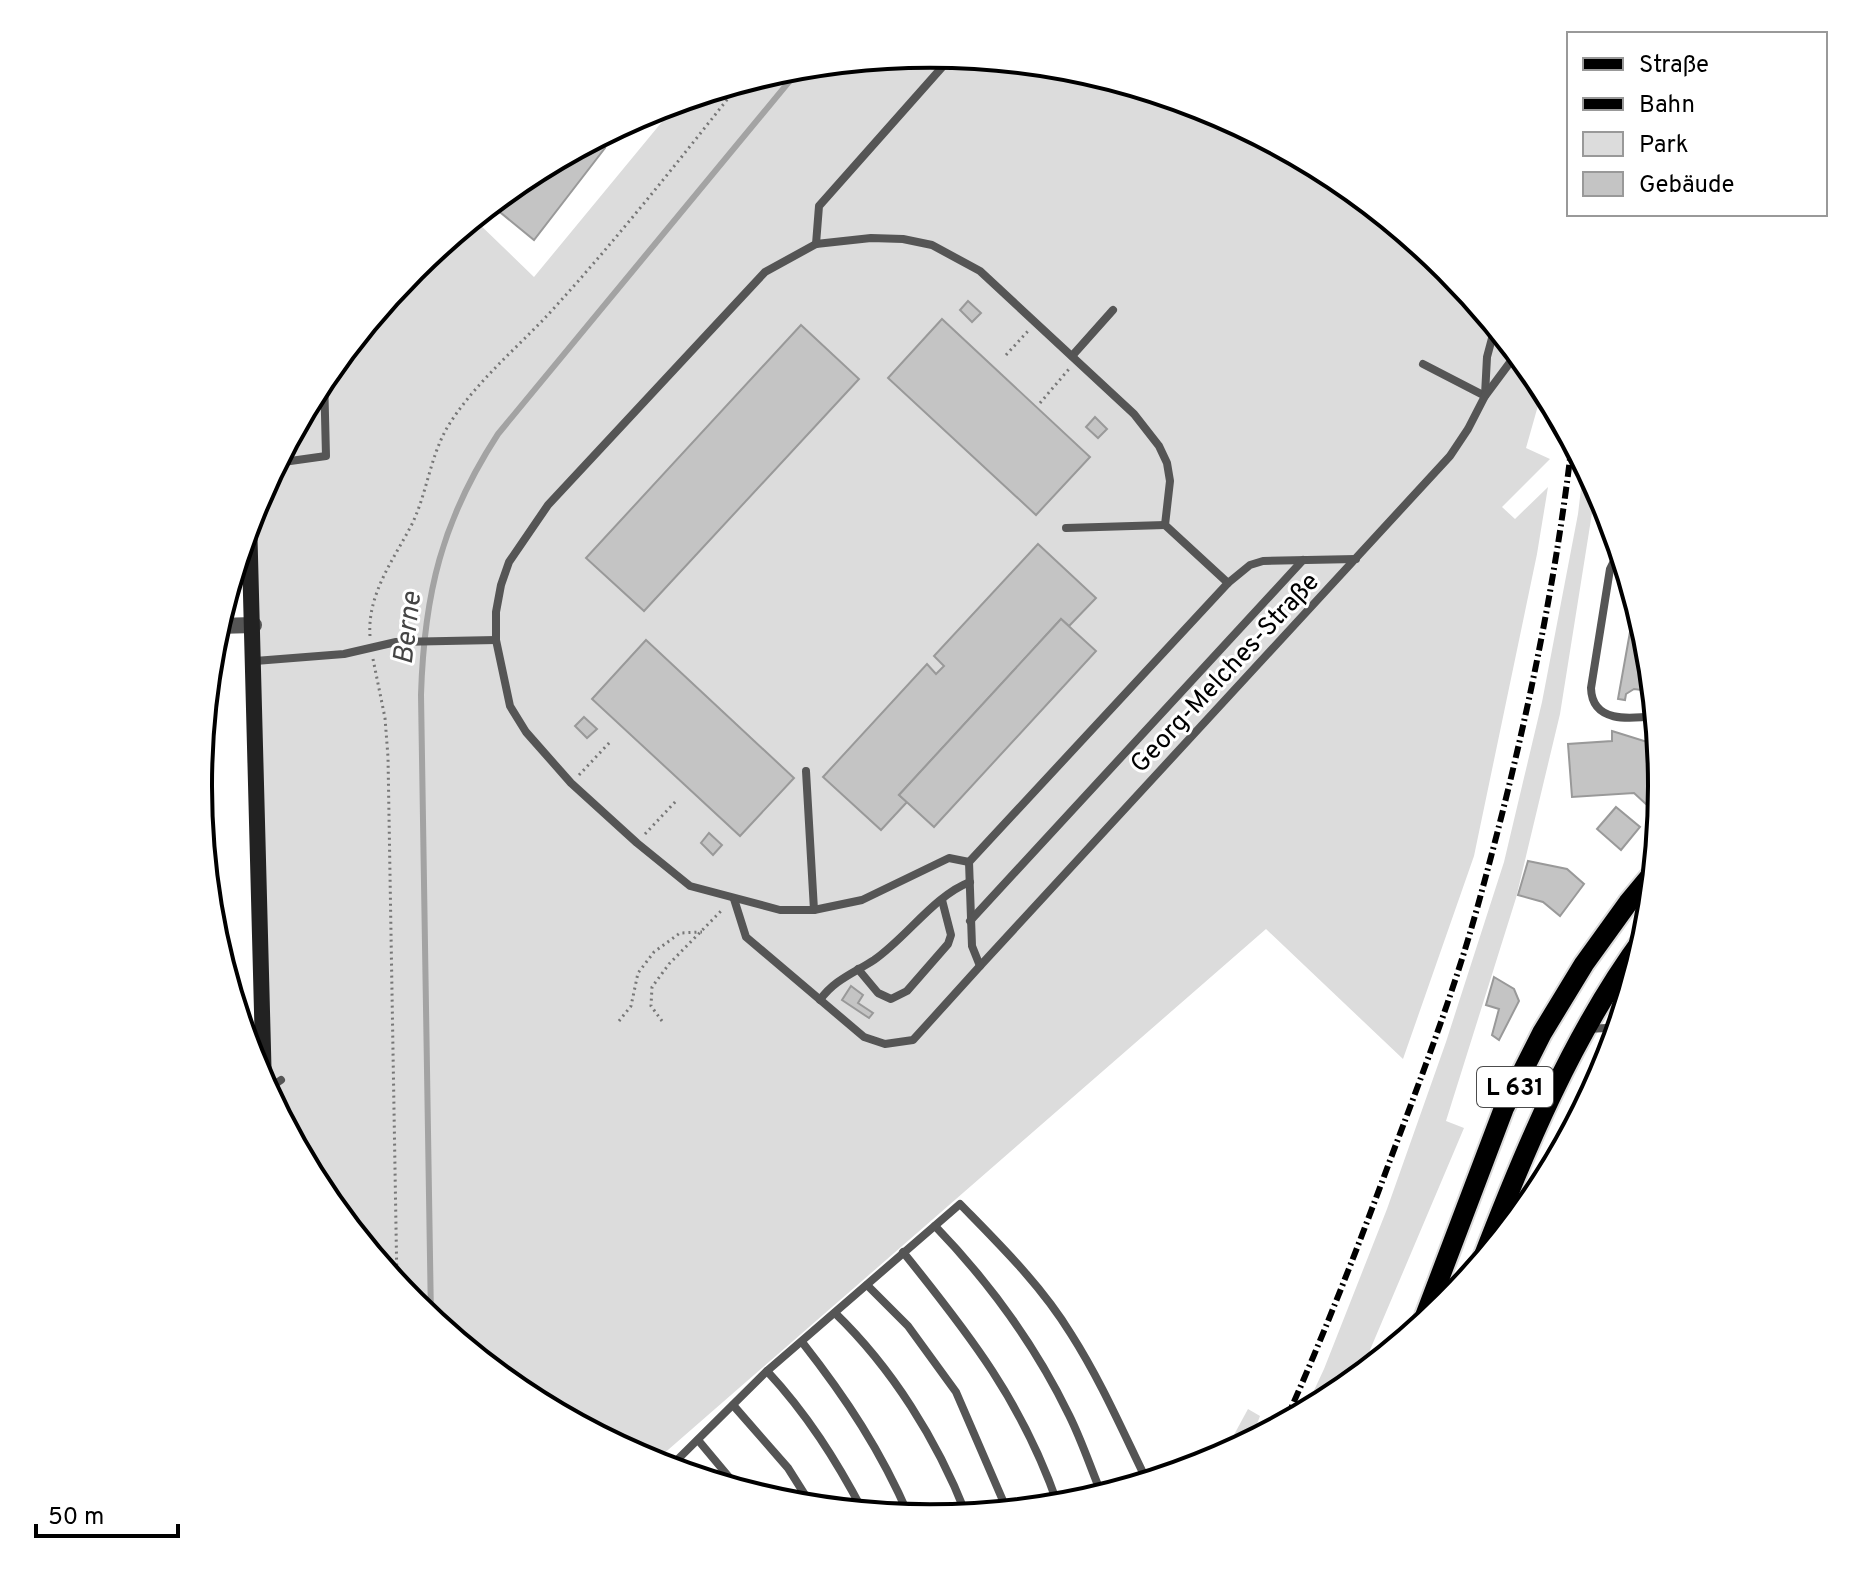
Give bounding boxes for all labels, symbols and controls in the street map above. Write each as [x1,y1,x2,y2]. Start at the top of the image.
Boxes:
legend [1567,32,1827,216]
text: Straße [1639,51,1709,81]
text: Bahn [1639,91,1695,121]
text: Park [1639,131,1689,161]
text: Gebäude [1639,171,1734,201]
street label: Georg-Melches-Straße [1124,567,1327,781]
water label: Berne [387,590,431,667]
road number: L 631 [1477,1067,1553,1107]
scale bar [36,1488,178,1538]
text: 50 m [48,1503,104,1533]

